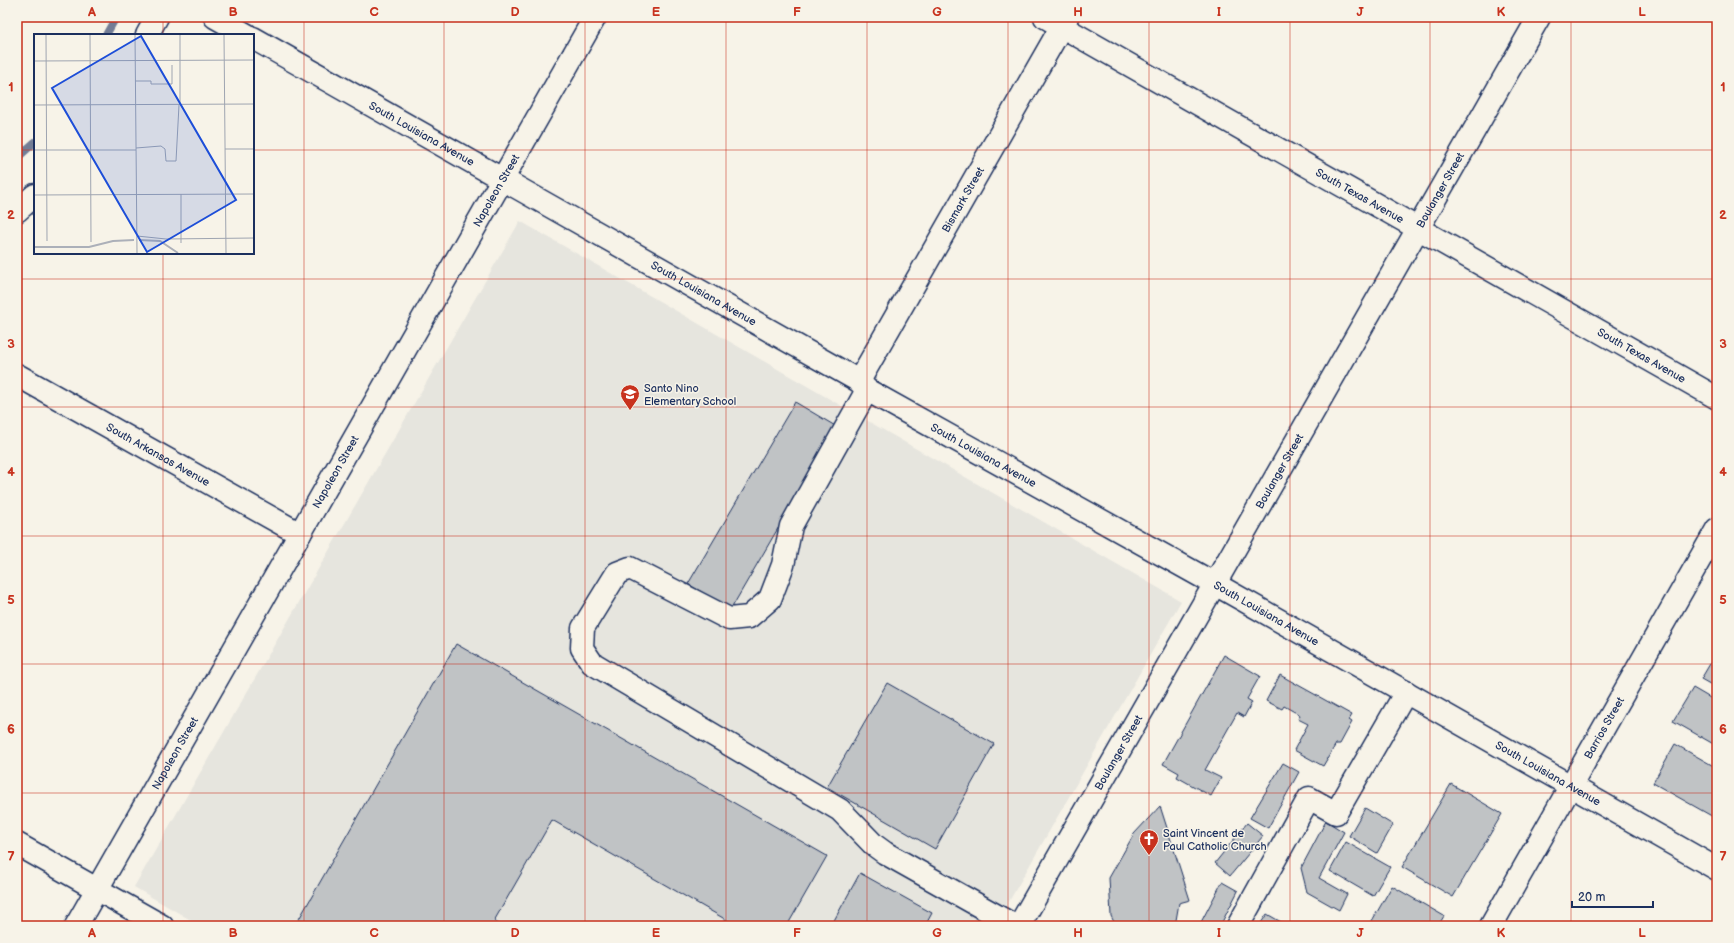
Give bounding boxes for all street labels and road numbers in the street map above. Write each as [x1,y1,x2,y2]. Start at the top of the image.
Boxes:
street label: South Louisiana Avenue [367,99,477,169]
street label: Boulanger Street [1413,149,1467,230]
street label: Napoleon Street [470,151,522,229]
street label: Bismark Street [939,164,987,235]
street label: South Texas Avenue [1313,165,1407,226]
street label: South Louisiana Avenue [649,258,759,328]
street label: South Texas Avenue [1595,325,1689,386]
street label: South Arkansas Avenue [104,420,213,489]
street label: South Louisiana Avenue [929,420,1039,490]
street label: Boulanger Street [1253,431,1306,511]
street label: Napoleon Street [309,433,361,510]
street label: South Louisiana Avenue [1212,578,1322,648]
street label: Barrios Street [1581,694,1627,761]
street label: Boulanger Street [1092,712,1145,792]
street label: Napoleon Street [149,714,201,792]
street label: South Louisiana Avenue [1493,738,1604,808]

